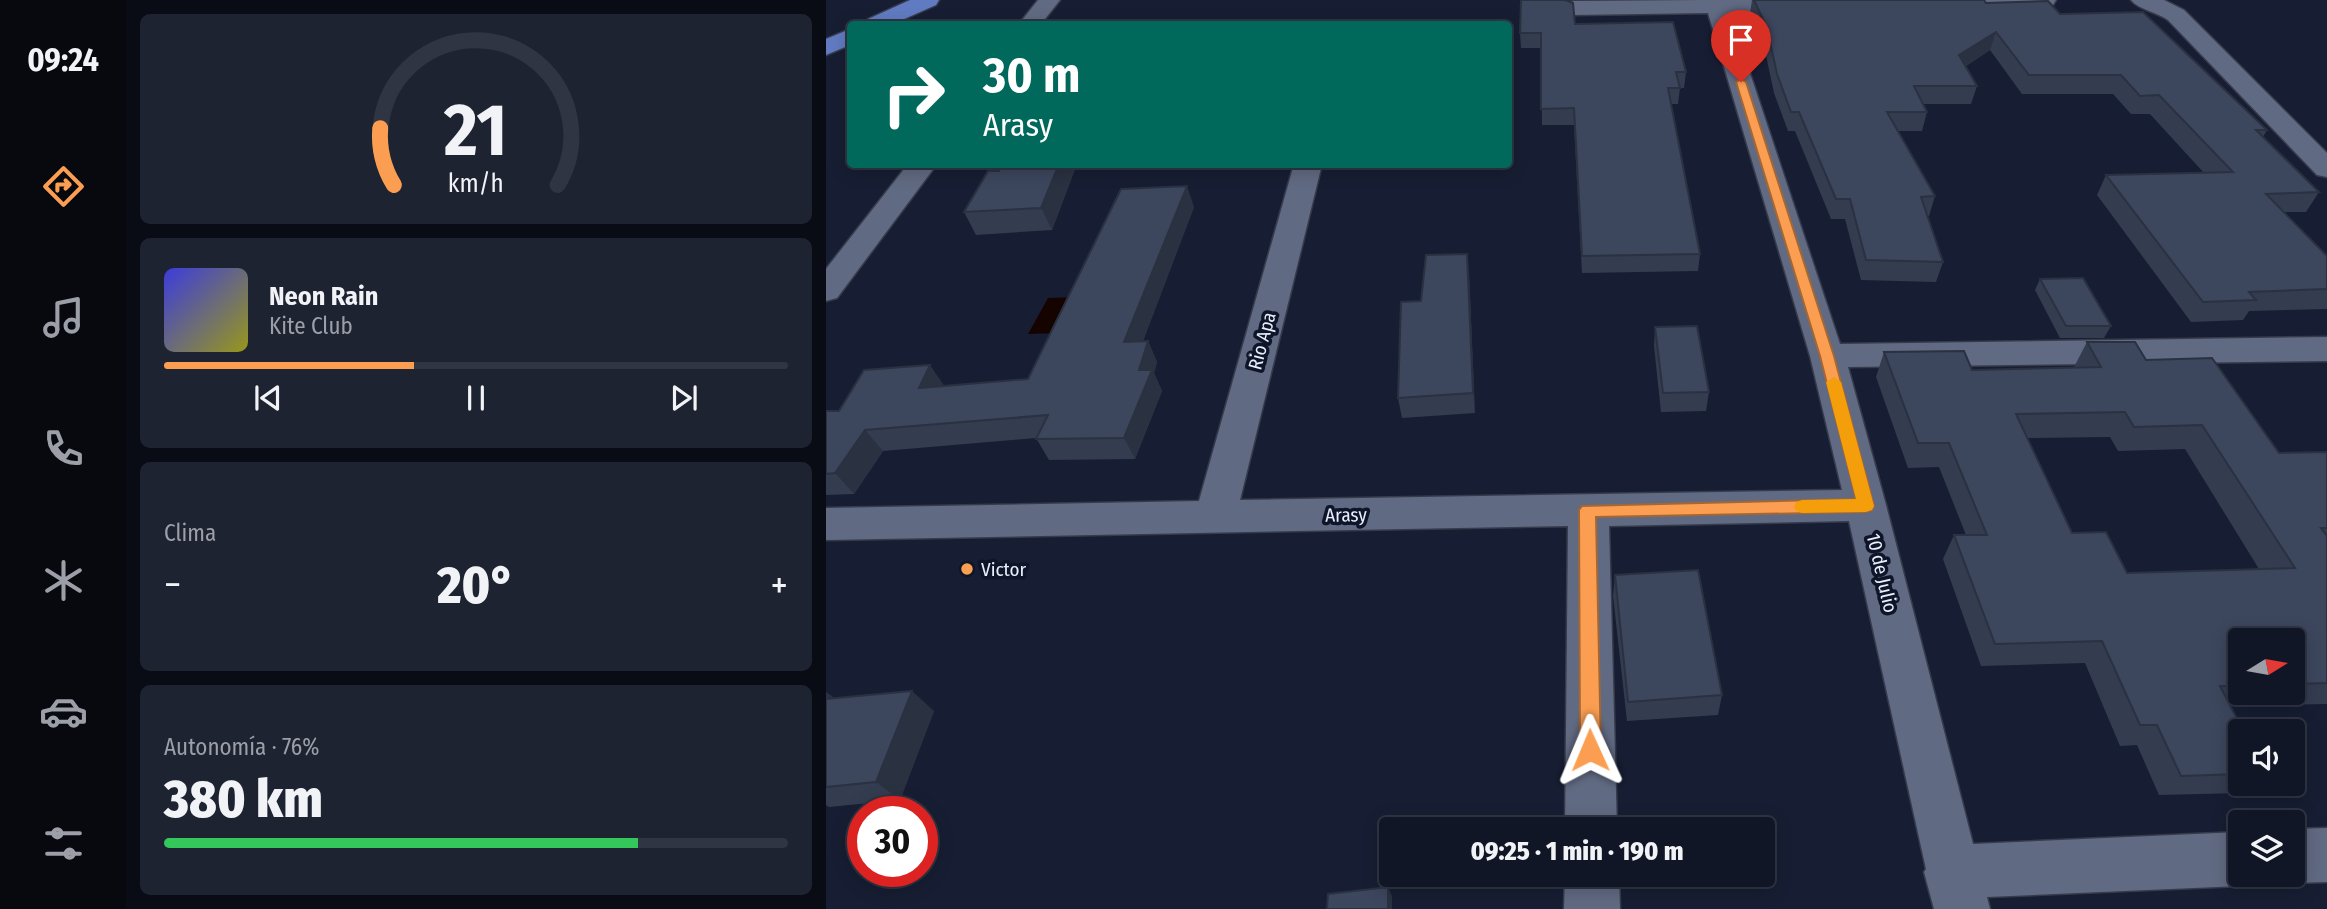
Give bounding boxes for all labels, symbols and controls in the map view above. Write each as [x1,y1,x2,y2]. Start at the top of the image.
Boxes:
pin [1711,10,1771,82]
icon: arrive [1722,21,1760,59]
text: 09:24 [27,41,99,79]
text: 30 m [983,46,1081,105]
icon: right [868,49,959,140]
text: 21 [443,87,508,174]
text: Arasy [983,106,1053,144]
icon: directions [39,162,88,211]
text: km/h [448,169,504,199]
text: Neon Rain [269,281,378,312]
icon: music [39,293,88,342]
street label: Rio Apa [1243,310,1281,372]
text: Kite Club [269,312,353,340]
icon: previous [249,379,287,417]
icon: pause [457,379,495,417]
icon: next [665,379,703,417]
icon: phone [39,424,88,473]
street label: Arasy [1325,503,1367,527]
text: Clima [164,519,216,547]
street label: 10 de Julio [1862,531,1902,615]
text: 20° [437,554,515,617]
icon: climate [39,556,88,605]
place label: Victor [981,558,1027,581]
marker: Victor [959,561,975,577]
text: − [164,562,181,608]
text: + [771,562,788,608]
north arrow [2228,628,2305,705]
map controls [2228,628,2305,887]
icon: car [39,687,88,736]
position arrow [1553,713,1627,787]
button: sound [2228,719,2305,796]
text: Autonomía · 76% [164,733,319,761]
text: 380 km [164,768,323,831]
speed limit sign: 30 [847,796,938,887]
button: layers [2228,810,2305,887]
icon: filters [39,819,88,868]
text: 09:25 · 1 min · 190 m [1471,836,1683,867]

